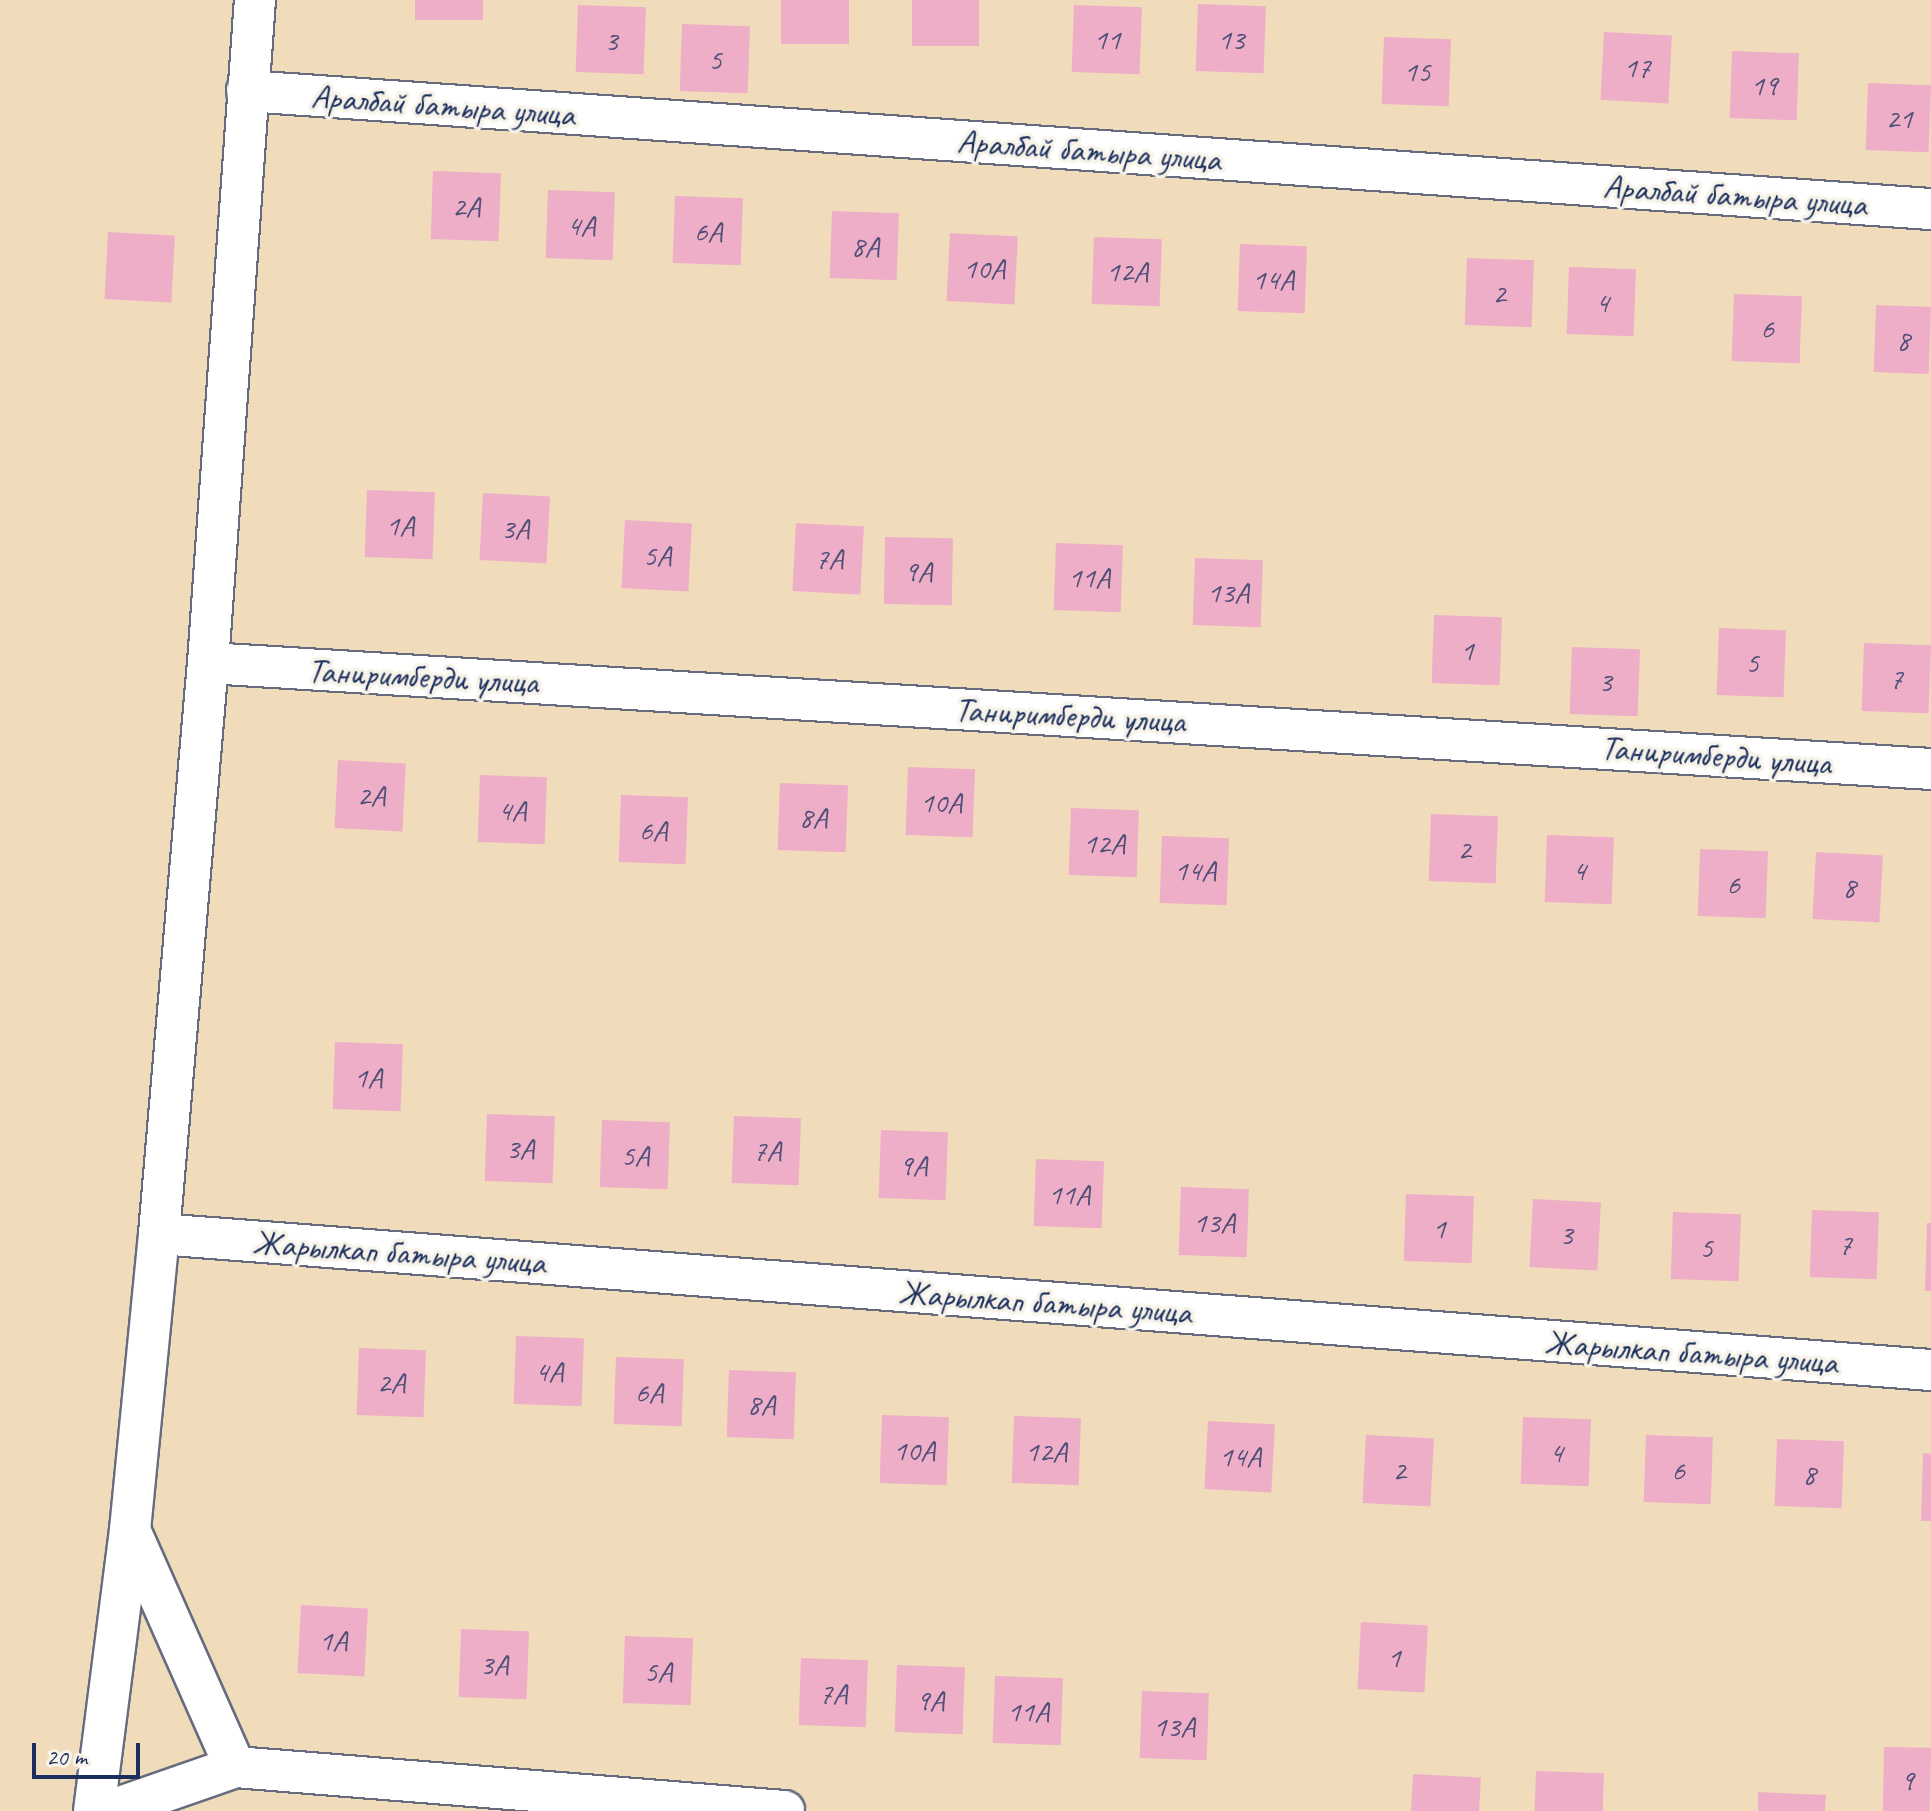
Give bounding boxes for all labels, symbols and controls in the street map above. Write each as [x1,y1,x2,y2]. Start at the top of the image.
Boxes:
house number: 11 [1094,21,1120,57]
house number: 13 [1218,21,1244,57]
house number: 3 [604,22,618,58]
house number: 5 [708,41,722,77]
house number: 17 [1624,49,1650,85]
house number: 15 [1404,53,1430,89]
house number: 19 [1751,67,1777,103]
street label: Аралбай батыра улица [308,75,578,135]
house number: 21 [1886,100,1912,136]
street label: Аралбай батыра улица [954,120,1224,180]
street label: Аралбай батыра улица [1600,165,1870,225]
house number: 2A [452,188,480,224]
house number: 4A [567,207,595,243]
house number: 6A [694,213,722,249]
house number: 8A [851,228,879,264]
house number: 10A [963,250,1005,286]
house number: 12A [1106,253,1148,289]
house number: 14A [1252,261,1294,297]
house number: 2 [1492,275,1506,311]
house number: 4 [1595,284,1609,320]
house number: 6 [1760,310,1774,346]
house number: 8 [1896,322,1910,358]
house number: 1A [386,507,414,543]
house number: 3A [501,510,529,546]
house number: 5A [643,537,671,573]
house number: 7A [815,540,843,576]
house number: 9A [904,553,932,589]
house number: 11A [1068,559,1110,595]
house number: 13A [1207,574,1249,610]
house number: 1 [1460,632,1474,668]
house number: 5 [1745,644,1759,680]
street label: Таниримберди улица [305,650,541,702]
house number: 7 [1889,660,1903,696]
house number: 3 [1598,663,1612,699]
street label: Таниримберди улица [952,689,1188,741]
street label: Таниримберди улица [1598,727,1834,783]
house number: 2A [357,777,385,813]
house number: 10A [920,784,962,820]
house number: 4A [498,792,526,828]
house number: 8A [799,799,827,835]
house number: 6A [639,812,667,848]
house number: 12A [1083,825,1125,861]
house number: 2 [1457,831,1471,867]
house number: 14A [1174,852,1216,888]
house number: 4 [1572,852,1586,888]
house number: 6 [1726,866,1740,902]
house number: 8 [1842,869,1856,905]
house number: 1A [354,1059,382,1095]
house number: 3A [506,1130,534,1166]
house number: 7A [753,1132,781,1168]
house number: 5A [621,1137,649,1173]
house number: 9A [899,1147,927,1183]
house number: 11A [1048,1176,1090,1212]
house number: 13A [1193,1204,1235,1240]
house number: 1 [1432,1210,1446,1246]
house number: 3 [1559,1216,1573,1252]
street label: Жарылкап батыра улица [249,1221,549,1283]
house number: 7 [1838,1226,1852,1262]
house number: 5 [1699,1229,1713,1265]
street label: Жарылкап батыра улица [895,1271,1195,1333]
street label: Жарылкап батыра улица [1541,1321,1841,1383]
house number: 4A [535,1353,563,1389]
house number: 2A [377,1364,405,1400]
house number: 6A [635,1374,663,1410]
house number: 8A [747,1386,775,1422]
house number: 10A [893,1432,935,1468]
house number: 12A [1025,1433,1067,1469]
house number: 4 [1549,1434,1563,1470]
house number: 14A [1219,1438,1261,1474]
house number: 2 [1392,1452,1406,1488]
house number: 6 [1671,1452,1685,1488]
house number: 8 [1802,1456,1816,1492]
house number: 1A [319,1622,347,1658]
house number: 1 [1387,1639,1401,1675]
house number: 3A [480,1646,508,1682]
house number: 5A [644,1653,672,1689]
house number: 7A [819,1675,847,1711]
house number: 9A [916,1682,944,1718]
house number: 11A [1007,1693,1049,1729]
house number: 13A [1153,1708,1195,1744]
scale bar [36,1727,144,1777]
text: 20 m [46,1742,87,1772]
house number: 9 [1900,1762,1914,1798]

